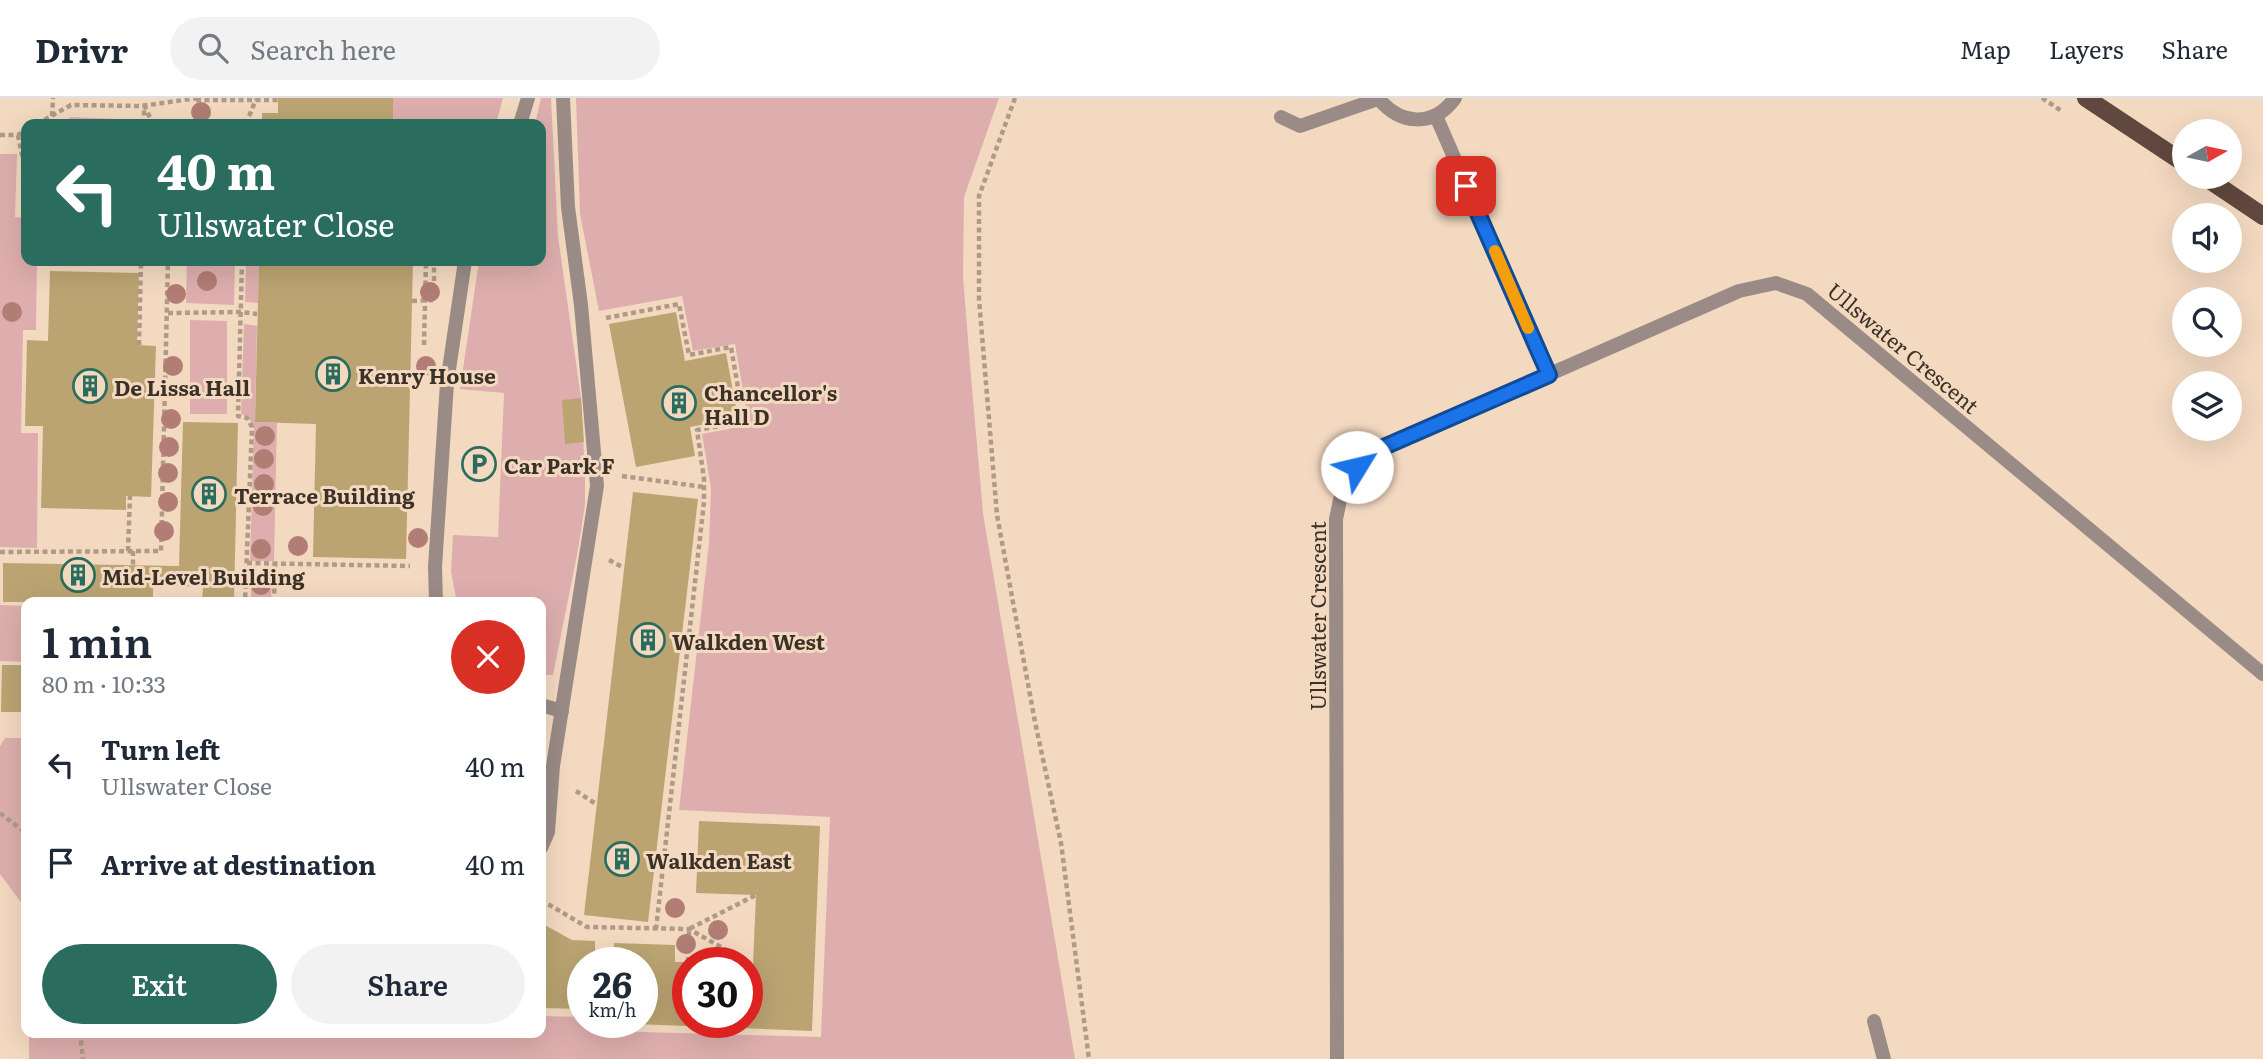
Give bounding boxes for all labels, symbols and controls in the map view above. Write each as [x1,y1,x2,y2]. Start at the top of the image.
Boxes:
search box [170,17,660,80]
text: Drivr [35,24,128,73]
icon: search [194,29,232,67]
text: Search here [250,29,396,68]
text: Map [1960,31,2011,66]
text: Layers [2049,31,2123,66]
text: Share [2161,31,2228,66]
north arrow [2172,119,2242,189]
map controls [2172,119,2242,441]
text: 40 m [157,132,275,205]
icon: left [42,147,133,238]
pin [1436,156,1496,216]
icon: arrive [1447,167,1485,205]
text: Ullswater Close [157,199,395,247]
button: sound [2172,203,2242,273]
street label: Ullswater Crescent [1821,274,1987,420]
button: search [2172,287,2242,357]
building icon: Kenry House [314,355,352,393]
place label: Kenry House [358,359,496,390]
building icon: De Lissa Hall [71,367,109,405]
place label: De Lissa Hall [114,371,250,402]
button: layers [2172,371,2242,441]
place label: Chancellor's Hall D [704,376,837,431]
building icon: Chancellor's Hall D [660,384,698,422]
position arrow [1320,430,1394,504]
parking icon: Car Park F [460,445,498,483]
place label: Car Park F [504,449,615,480]
building icon: Terrace Building [190,475,228,513]
place label: Terrace Building [234,479,415,510]
street label: Ullswater Crescent [1301,521,1332,711]
building icon: Mid-Level Building [59,556,97,594]
place label: Mid-Level Building [102,560,305,591]
text: 1 min [42,609,152,671]
button: close [451,620,525,694]
building icon: Walkden West [629,621,667,659]
place label: Walkden West [672,625,826,656]
text: 80 m · 10:33 [42,666,166,700]
text: Turn left [101,729,220,768]
icon: left [42,746,80,784]
text: 40 m [465,746,525,785]
text: Ullswater Close [101,768,272,802]
building icon: Walkden East [603,840,641,878]
icon: arrive [42,844,80,882]
text: Arrive at destination [101,844,376,883]
text: 40 m [465,844,525,883]
place label: Walkden East [646,844,792,875]
button: Exit [42,944,277,1024]
button: Share [291,944,525,1024]
speed limit sign: 30 [672,947,763,1038]
text: 26 [593,957,632,1009]
text: km/h [589,996,636,1023]

